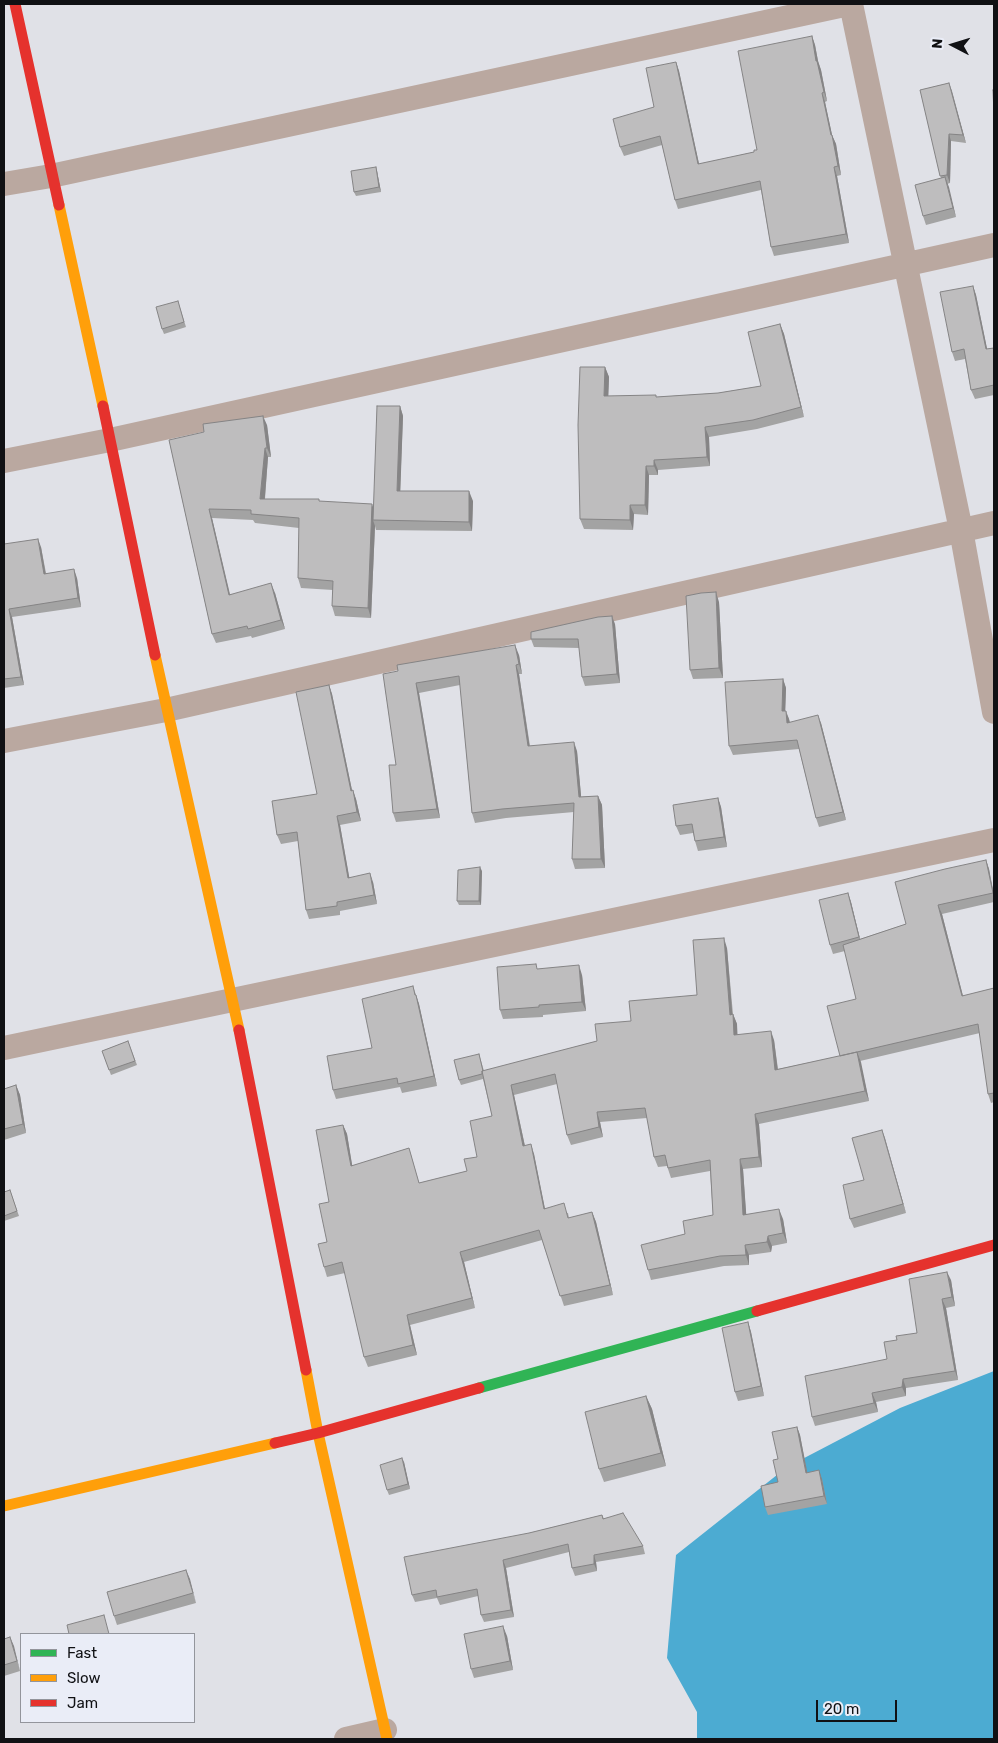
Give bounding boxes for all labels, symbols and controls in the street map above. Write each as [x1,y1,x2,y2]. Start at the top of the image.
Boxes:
north arrow [928,20,978,70]
text: N [929,38,946,49]
legend [20,1633,195,1723]
text: Fast [67,1644,97,1662]
text: Slow [67,1669,100,1687]
scale bar [818,1690,899,1722]
text: Jam [67,1694,98,1712]
text: 20 m [824,1700,859,1718]

